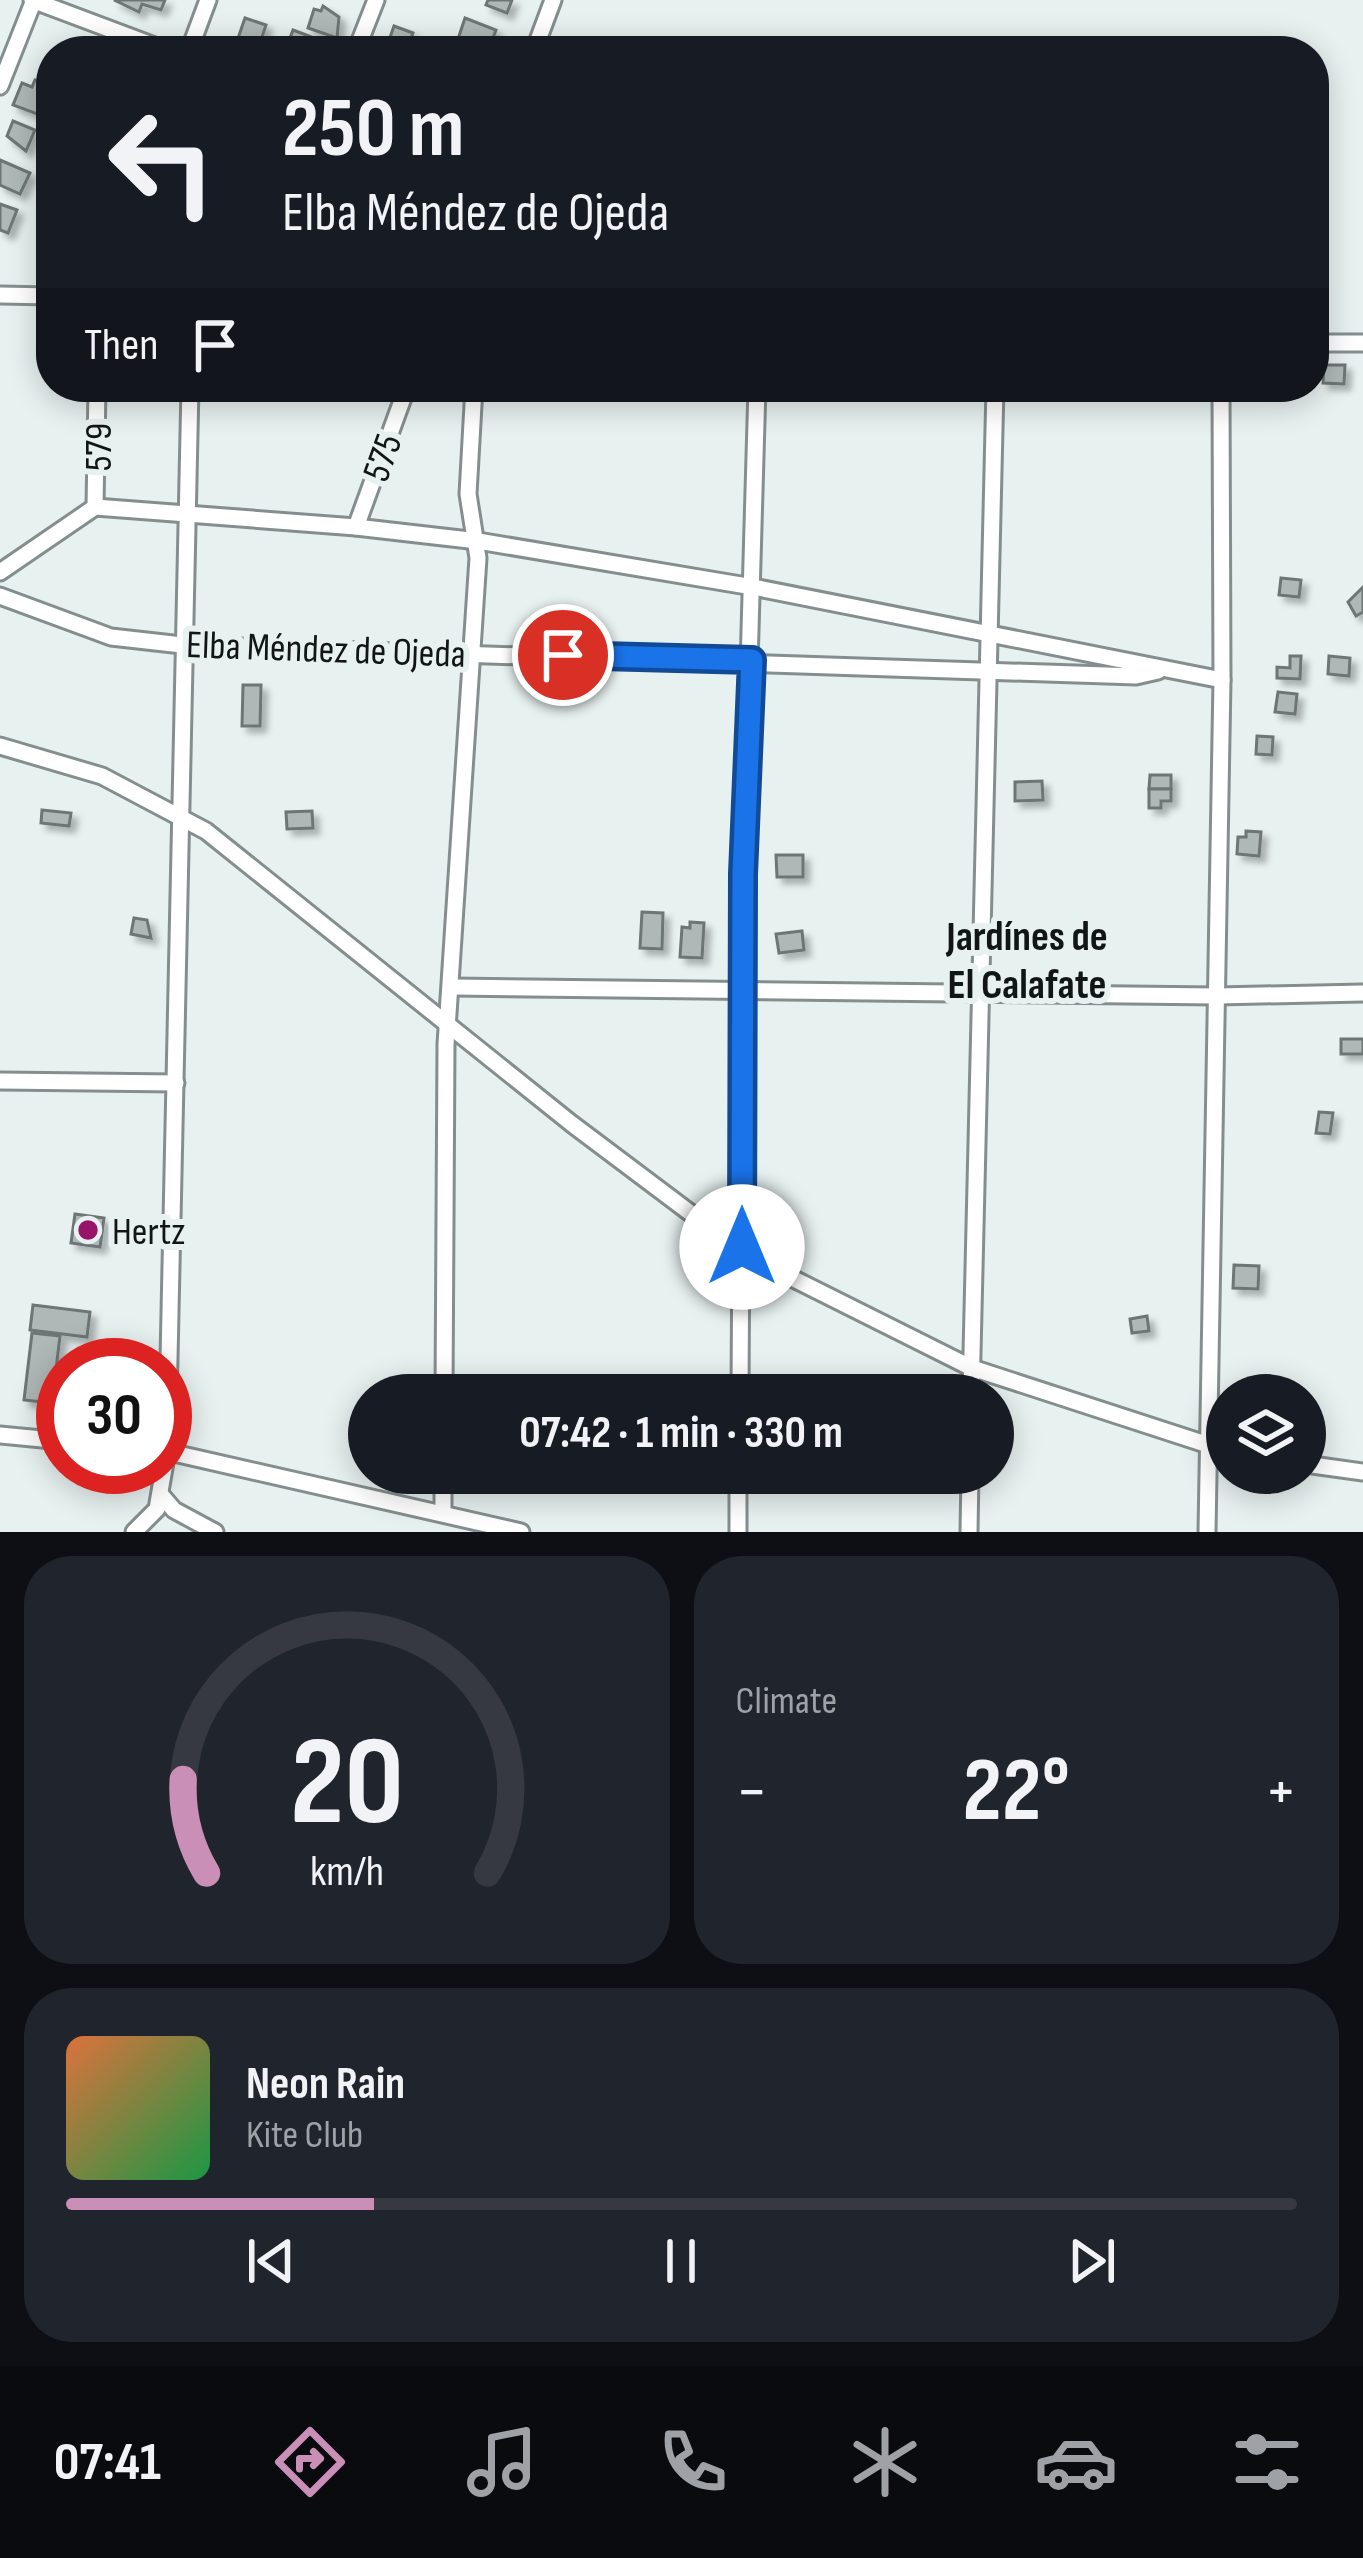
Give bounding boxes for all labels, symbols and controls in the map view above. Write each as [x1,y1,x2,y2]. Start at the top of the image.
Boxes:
text: 250 m [282,79,464,180]
icon: left [84,84,240,240]
text: Elba Méndez de Ojeda [282,181,669,246]
icon: arrive [182,312,248,378]
text: Then [84,318,158,373]
street label: 579 [76,423,123,471]
street label: 575 [353,428,413,488]
pin [512,604,614,706]
street label: Elba Méndez de Ojeda [185,622,466,679]
icon: arrive [530,622,596,688]
district label: Jardínes de El Calafate [945,912,1108,1011]
position arrow [679,1184,805,1310]
place label: Hertz [112,1209,185,1256]
marker: Hertz [75,1217,101,1243]
speed limit sign: 30 [36,1338,192,1494]
map controls [1206,1374,1326,1494]
button: layers [1206,1374,1326,1494]
text: 07:42 · 1 min · 330 m [519,1406,843,1461]
text: Climate [736,1678,837,1725]
text: 20 [290,1710,404,1859]
text: 22° [963,1738,1070,1846]
text: − [736,1753,768,1832]
text: + [1265,1753,1297,1832]
text: km/h [310,1846,384,1898]
text: Neon Rain [246,2057,405,2112]
text: Kite Club [246,2112,363,2159]
icon: previous [238,2228,304,2294]
icon: pause [648,2228,714,2294]
icon: next [1059,2228,1125,2294]
icon: directions [268,2420,352,2504]
icon: music [460,2420,544,2504]
icon: phone [651,2420,735,2504]
icon: climate [843,2420,927,2504]
icon: car [1034,2420,1118,2504]
icon: filters [1225,2420,1309,2504]
text: 07:41 [54,2430,161,2495]

